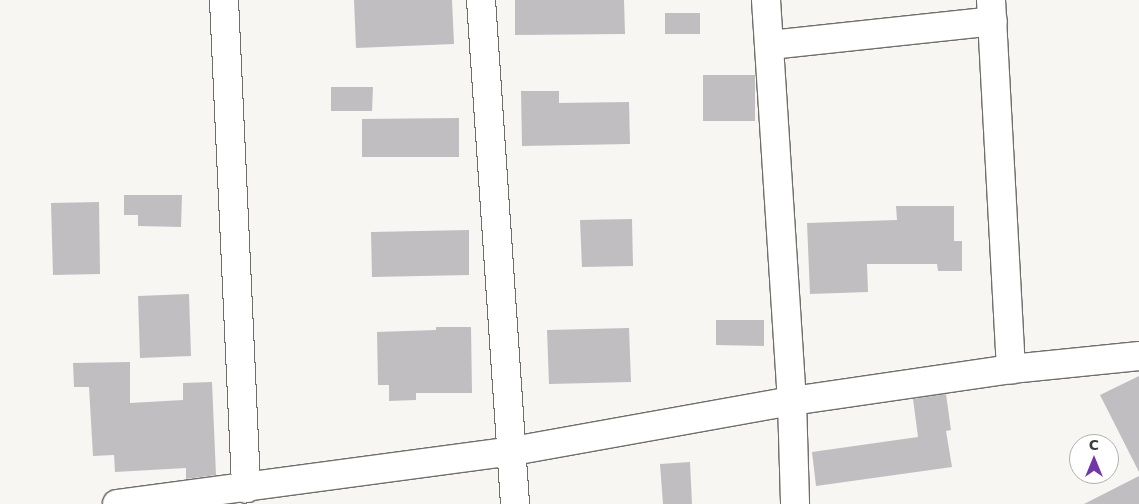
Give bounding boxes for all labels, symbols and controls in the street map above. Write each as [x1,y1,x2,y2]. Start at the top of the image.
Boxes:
north arrow [1069,434,1119,484]
text: С [1089,437,1099,453]

